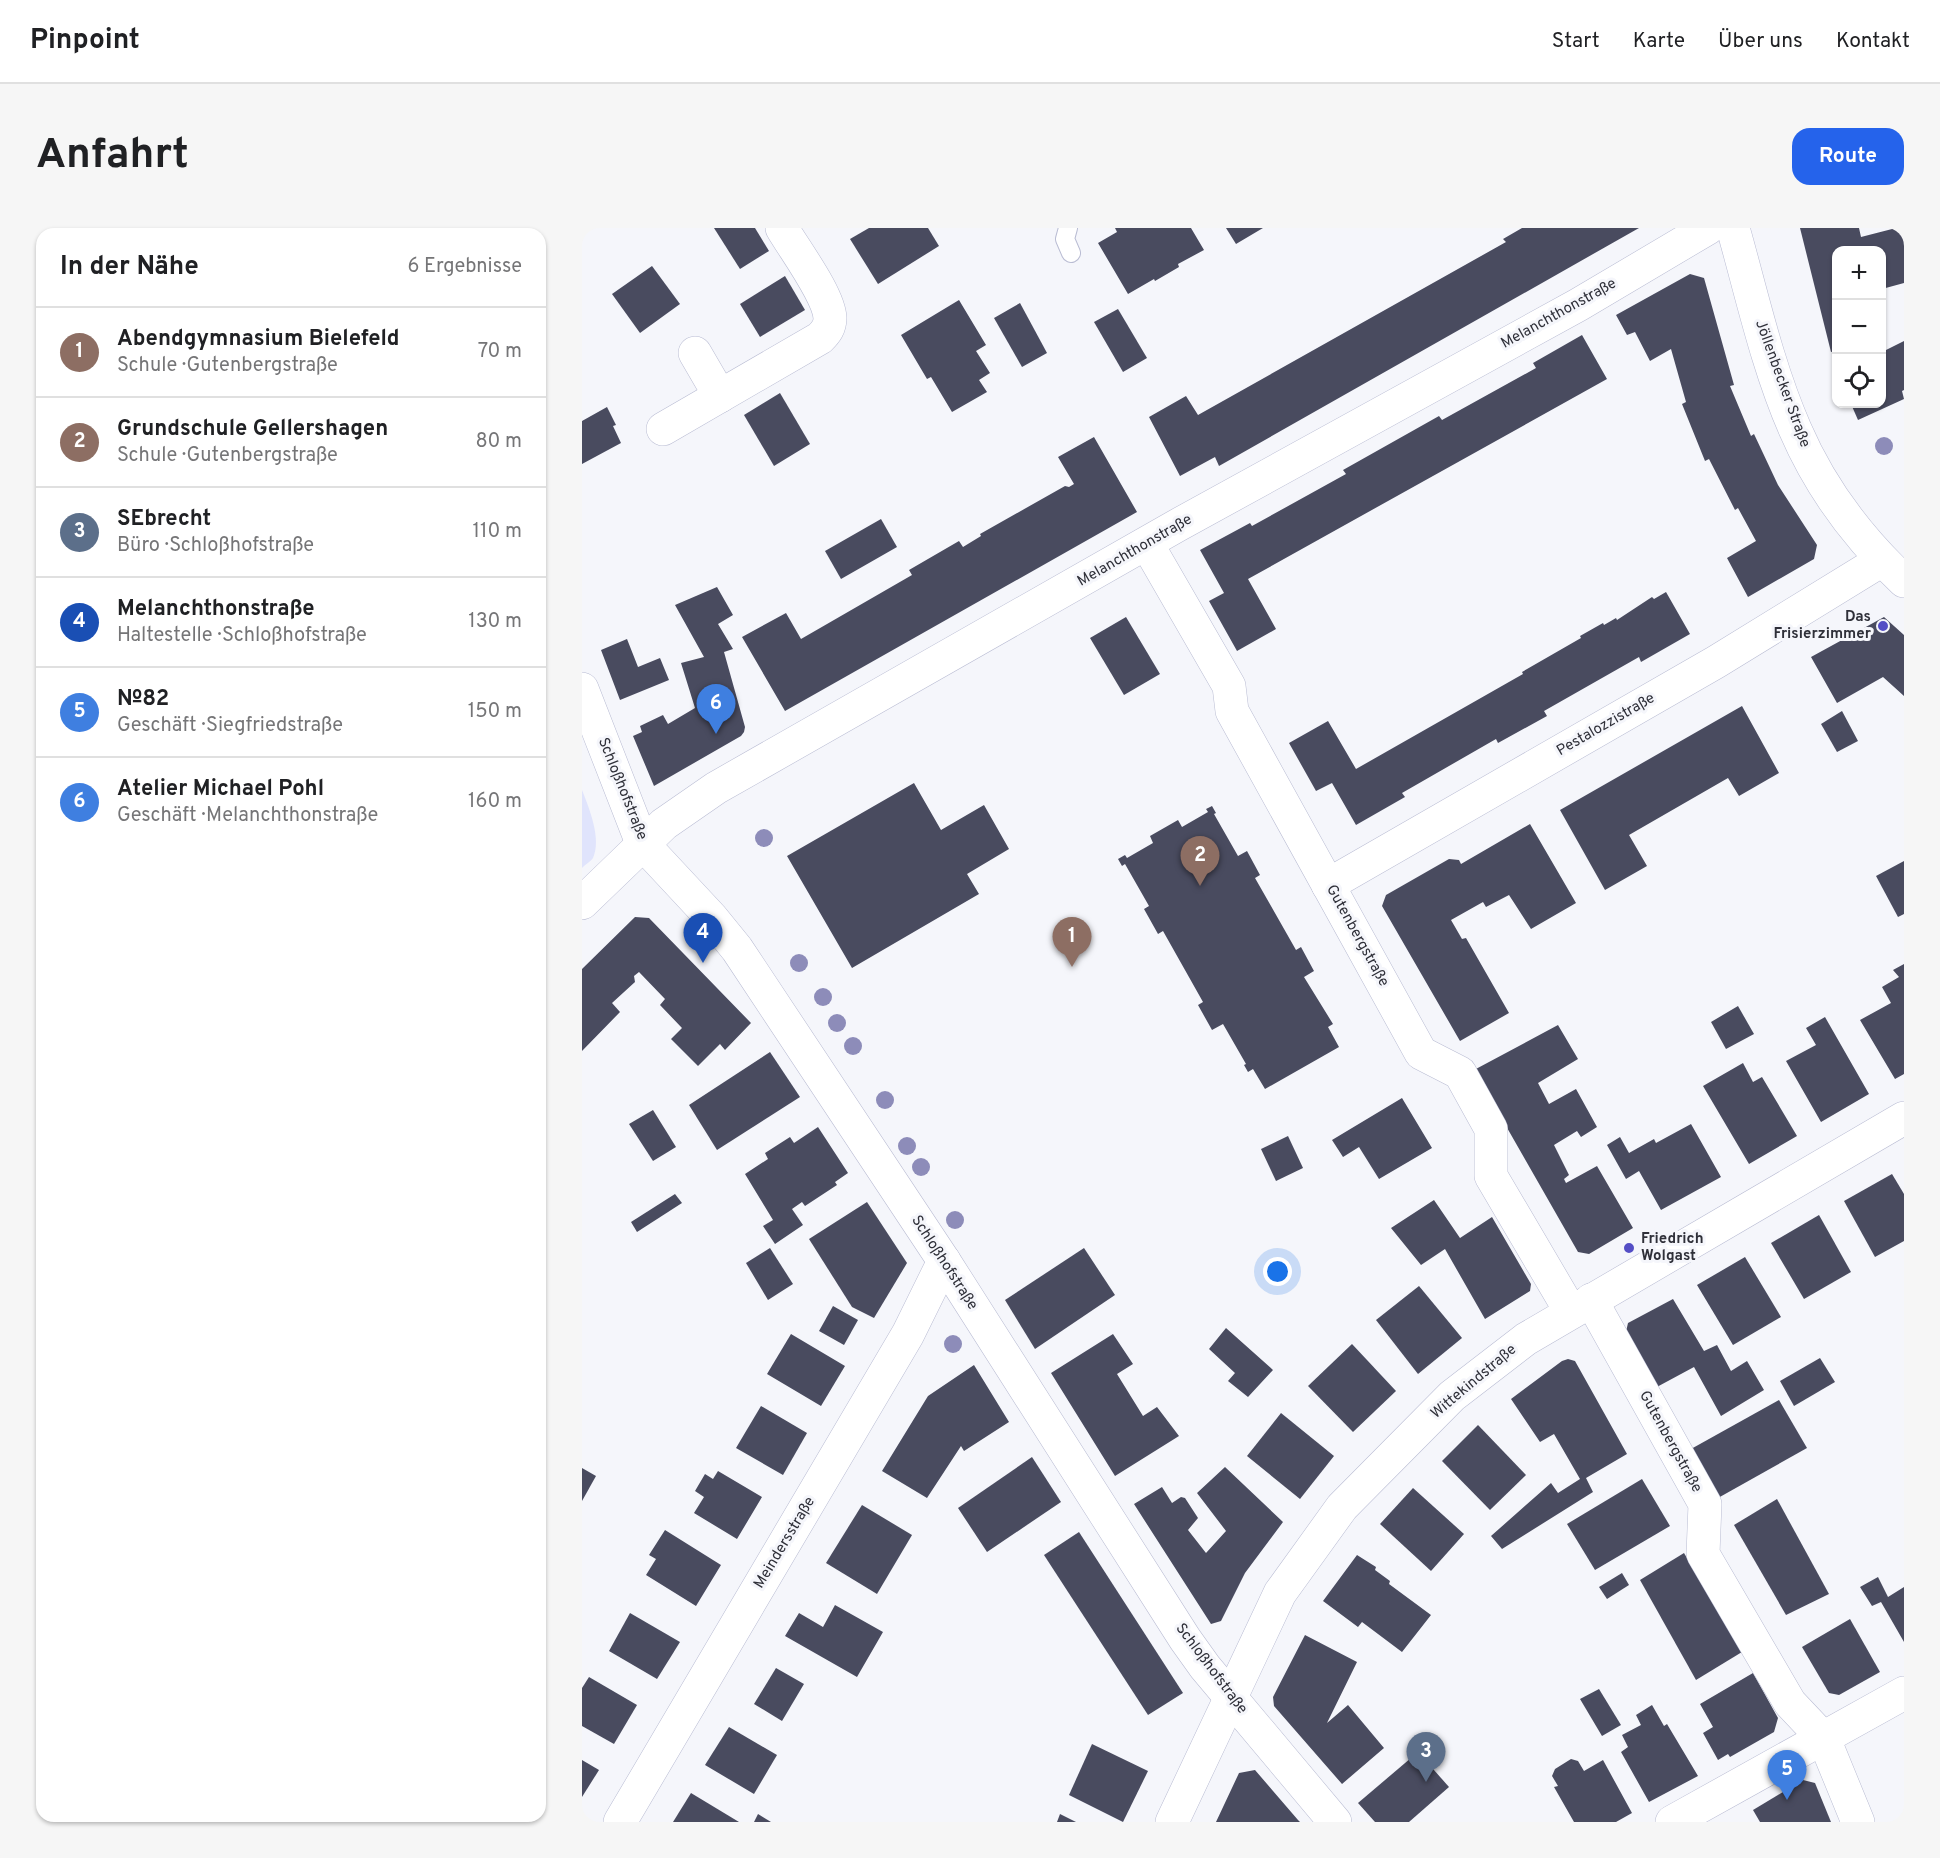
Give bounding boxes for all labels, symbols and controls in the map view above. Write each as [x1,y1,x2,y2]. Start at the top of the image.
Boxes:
text: Pinpoint [30,23,140,59]
text: Start [1552,28,1600,55]
text: Karte [1633,28,1685,55]
text: Über uns [1718,28,1803,55]
text: Kontakt [1836,28,1910,55]
button: Route [1792,128,1904,185]
text: Anfahrt [36,130,189,183]
map controls [1832,246,1886,408]
button: + [1832,246,1886,300]
text: In der Nähe [60,251,199,284]
text: 6 Ergebnisse [407,254,522,280]
street label: Melanchthonstraße [1498,274,1620,354]
button: − [1832,300,1886,354]
street label: Jöllenbecker Straße [1750,318,1814,450]
text: Abendgymnasium Bielefeld [117,326,400,353]
text: 1 [76,339,84,365]
text: 70 m [478,339,522,365]
text: Schule · Gutenbergstraße [117,353,338,379]
button: locate [1832,354,1886,408]
text: Grundschule Gellershagen [117,416,388,443]
text: 2 [73,429,86,455]
text: 80 m [476,429,522,455]
text: Schule · Gutenbergstraße [117,443,338,469]
text: SEbrecht [117,506,211,533]
street label: Melanchthonstraße [1074,511,1196,591]
text: 3 [74,519,86,545]
text: 110 m [473,519,522,545]
text: Büro · Schloßhofstraße [117,533,314,559]
text: Melanchthonstraße [117,596,314,623]
place label: Das Frisierzimmer [1774,608,1872,644]
text: 4 [73,609,86,635]
text: 130 m [468,609,522,635]
marker: Das Frisierzimmer [1876,619,1890,633]
text: Haltestelle · Schloßhofstraße [117,623,367,649]
pin: 6 [696,684,736,734]
text: №82 [117,686,169,713]
street label: Pestalozzistraße [1553,689,1659,761]
text: 5 [73,699,86,725]
text: 150 m [468,699,522,725]
text: Geschäft · Siegfriedstraße [117,713,343,739]
street label: Schloßhofstraße [593,735,651,843]
text: Atelier Michael Pohl [117,776,324,803]
text: 6 [73,789,86,815]
text: 160 m [468,789,522,815]
text: Geschäft · Melanchthonstraße [117,803,378,829]
pin: 2 [1180,836,1220,886]
street label: Gutenbergstraße [1321,882,1393,990]
pin: 4 [684,914,722,963]
pin: 1 [1052,918,1092,967]
street label: Schloßhofstraße [906,1212,982,1314]
place label: Friedrich Wolgast [1641,1230,1704,1266]
marker: Friedrich Wolgast [1622,1241,1636,1255]
your location [1263,1257,1292,1286]
street label: Wittekindstraße [1427,1341,1521,1423]
street label: Gutenbergstraße [1634,1388,1706,1496]
street label: Meindersstraße [750,1494,820,1592]
street label: Schloßhofstraße [1171,1620,1251,1718]
pin: 3 [1406,1732,1446,1782]
pin: 5 [1768,1750,1806,1800]

